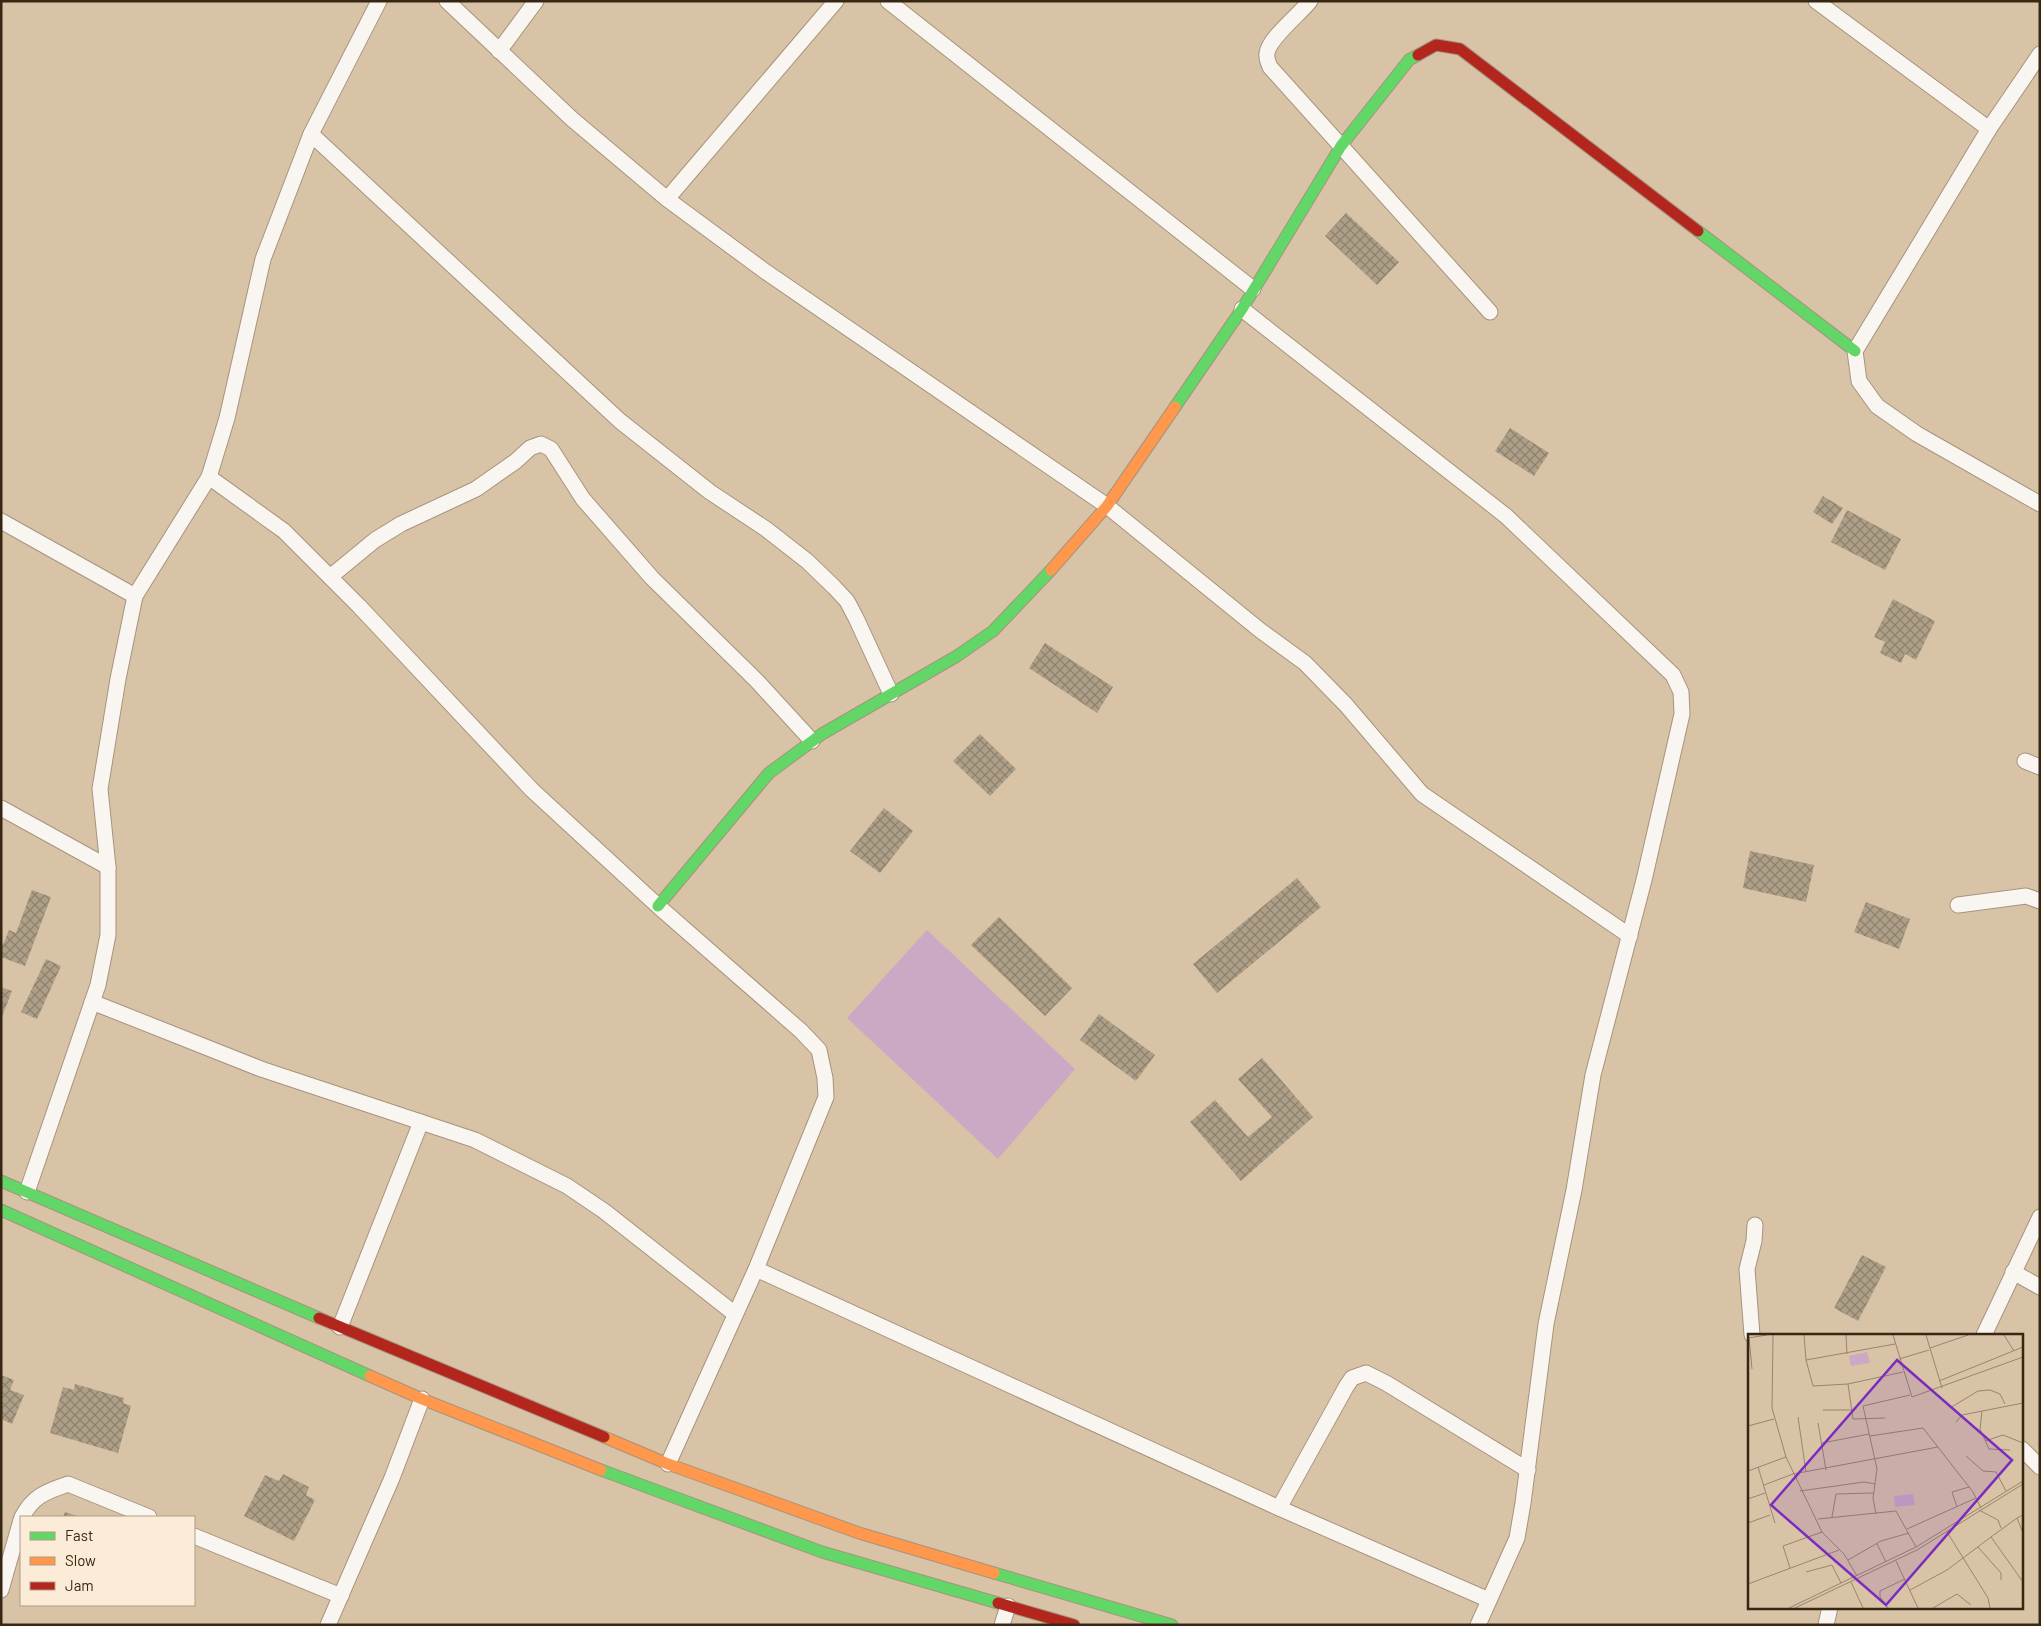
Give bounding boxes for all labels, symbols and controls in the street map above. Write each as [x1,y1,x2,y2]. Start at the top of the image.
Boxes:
inset map [1748,1334,2024,1608]
legend [20,1516,195,1606]
text: Fast [65,1526,93,1544]
text: Slow [65,1551,96,1569]
text: Jam [65,1576,94,1594]

